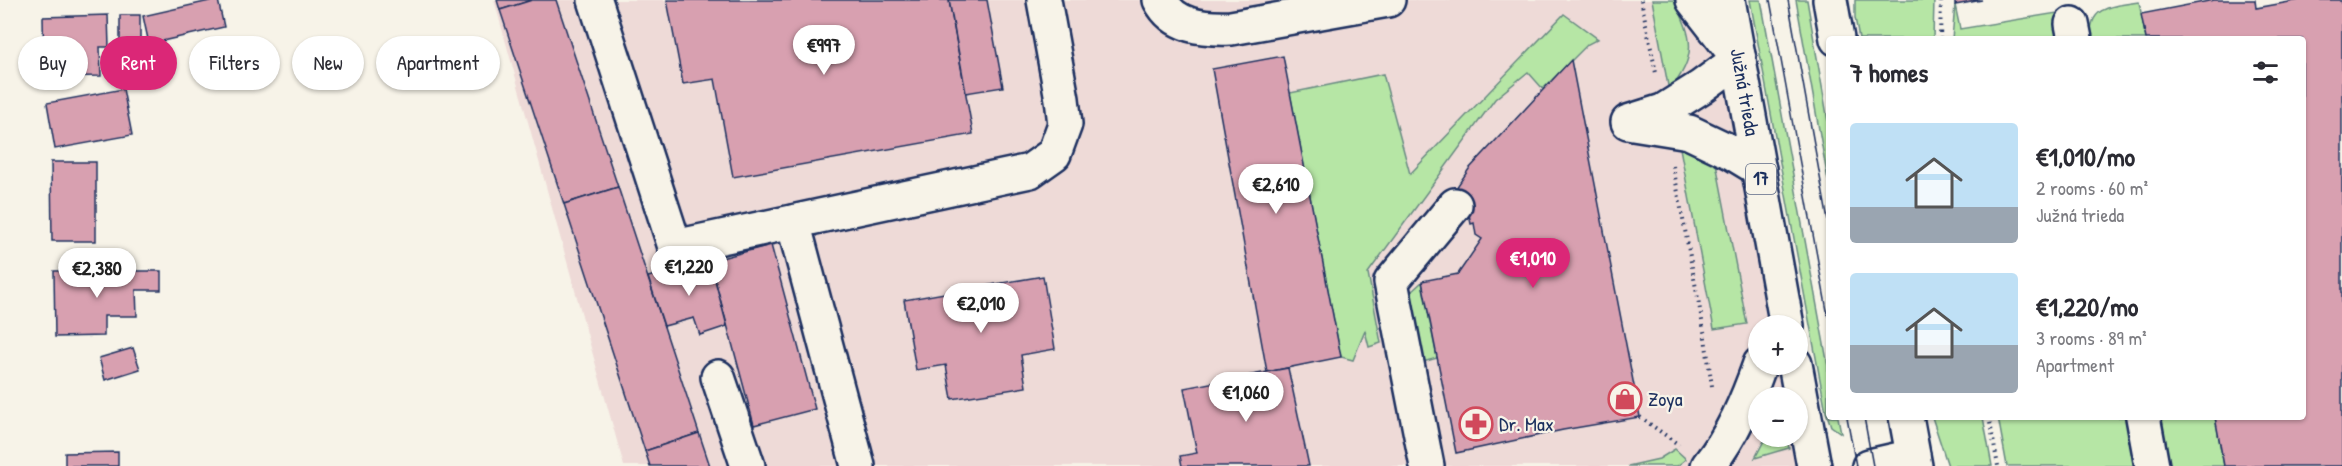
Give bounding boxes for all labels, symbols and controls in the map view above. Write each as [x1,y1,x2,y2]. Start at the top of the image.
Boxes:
pin: €997 [788,25,860,76]
text: €997 [807,31,841,58]
chip: Buy [18,36,88,90]
chip: Rent [100,36,177,90]
chip: Filters [189,36,280,90]
chip: New [292,36,364,90]
chip: Apartment [376,36,500,90]
street label: Južná trieda [1725,46,1766,138]
text: 7 homes [1850,55,1928,90]
icon: filters [2249,56,2282,89]
text: €1,010/mo [2036,139,2135,174]
icon: home [1898,147,1970,219]
pin: €2,610 [1227,164,1325,215]
road number: 17 [1746,164,1776,194]
text: €2,610 [1252,170,1300,197]
text: 2 rooms · 60 m² [2036,174,2148,201]
text: Južná trieda [2036,201,2124,228]
pin: €1,010 [1484,238,1582,289]
text: €1,010 [1510,244,1556,271]
pin: €1,220 [640,246,738,297]
pin: €2,380 [48,248,146,299]
text: €1,220 [665,252,713,279]
text: €2,380 [72,254,122,281]
pin: €2,010 [932,283,1030,334]
text: €2,010 [957,289,1005,316]
text: €1,220/mo [2036,289,2138,324]
icon: home [1898,297,1970,369]
map controls [1748,315,1808,447]
button: + [1748,315,1808,375]
text: 3 rooms · 89 m² [2036,324,2147,351]
text: Apartment [2036,351,2114,378]
pin: €1,060 [1197,372,1295,423]
text: €1,060 [1223,378,1269,405]
shop icon: Zoya [1607,381,1643,417]
place label: Zoya [1648,385,1683,412]
button: − [1748,387,1808,447]
pharmacy icon: Dr. Max [1458,406,1494,442]
place label: Dr. Max [1499,410,1554,437]

